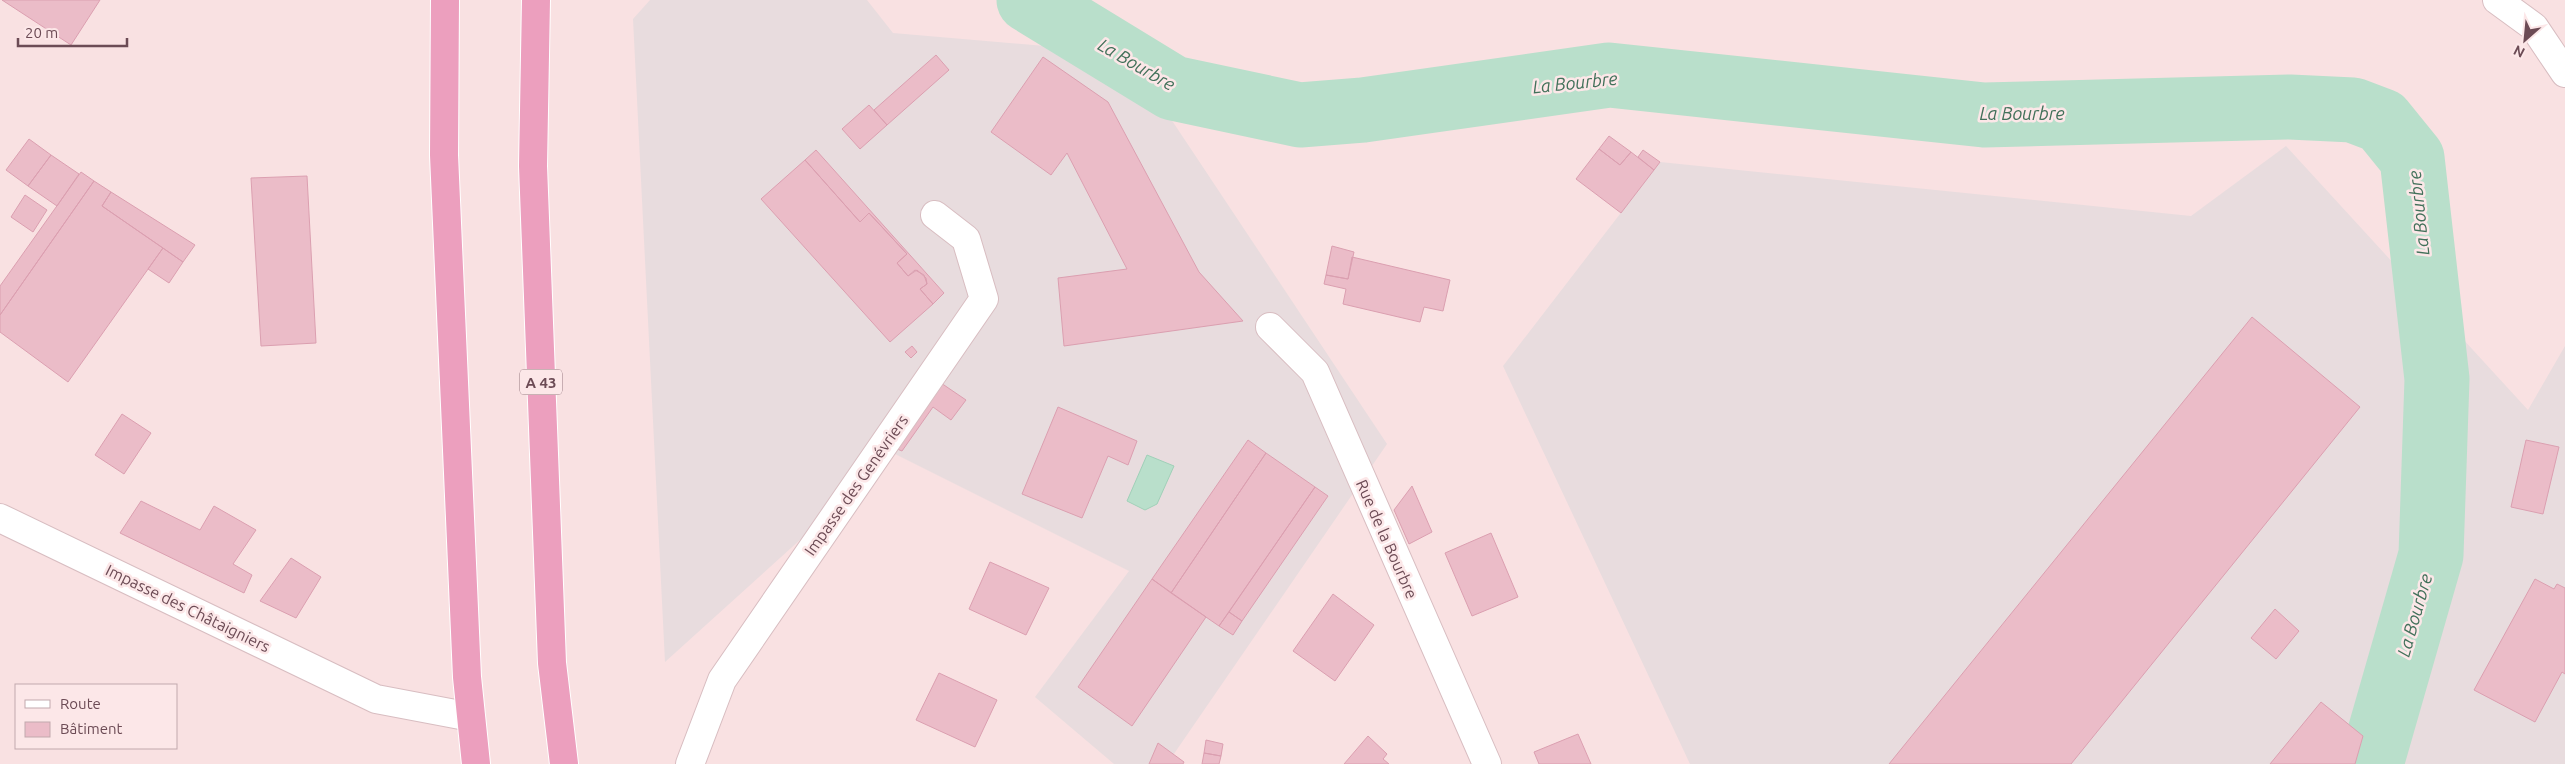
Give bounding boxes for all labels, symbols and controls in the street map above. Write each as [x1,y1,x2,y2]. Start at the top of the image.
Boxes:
scale bar [18,15,126,47]
north arrow [2500,15,2550,65]
text: 20 m [25,24,58,41]
water label: La Bourbre [1095,34,1179,94]
text: N [2511,42,2527,61]
water label: La Bourbre [1532,68,1618,96]
water label: La Bourbre [1979,103,2065,123]
water label: La Bourbre [2404,170,2432,256]
road number: A 43 [520,370,562,394]
street label: Impasse des Genévriers [801,411,911,559]
street label: Rue de la Bourbre [1353,477,1421,601]
street label: Impasse des Châtaigniers [103,560,273,656]
water label: La Bourbre [2393,571,2435,659]
legend [15,684,178,749]
text: Route [60,695,101,712]
text: Bâtiment [60,720,123,737]

